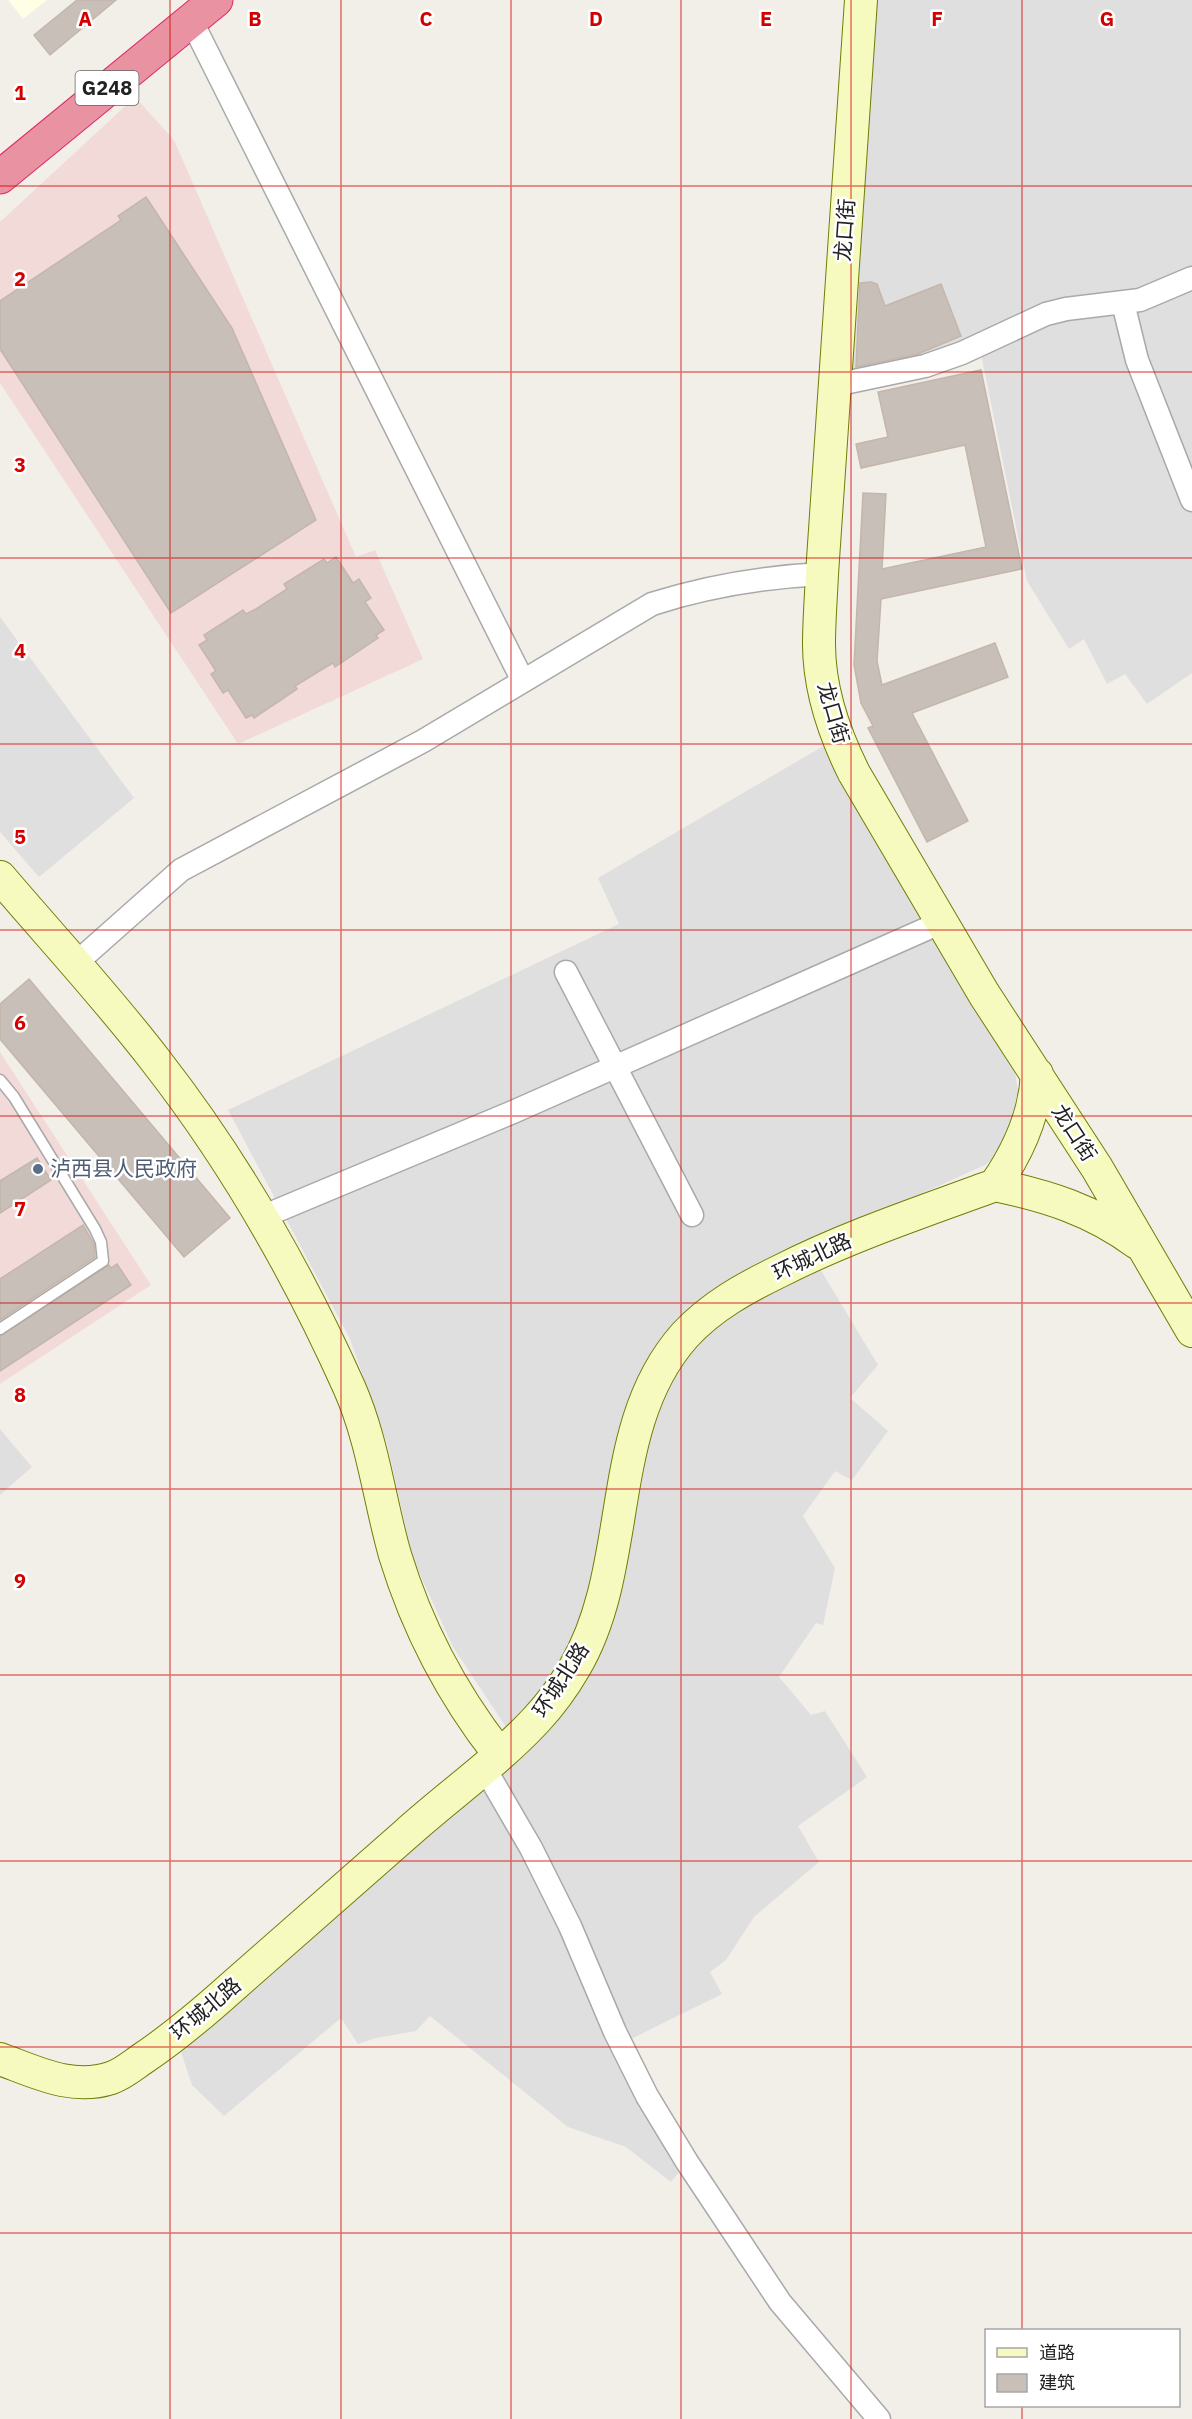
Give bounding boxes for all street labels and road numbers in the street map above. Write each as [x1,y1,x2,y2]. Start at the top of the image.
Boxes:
road number: G248 [76,71,138,105]
street label: 龙口街 [828,198,860,262]
street label: 龙口街 [812,679,856,747]
street label: 龙口街 [1046,1098,1104,1166]
street label: 环城北路 [768,1226,856,1287]
street label: 环城北路 [526,1637,595,1722]
street label: 环城北路 [164,1971,247,2046]

